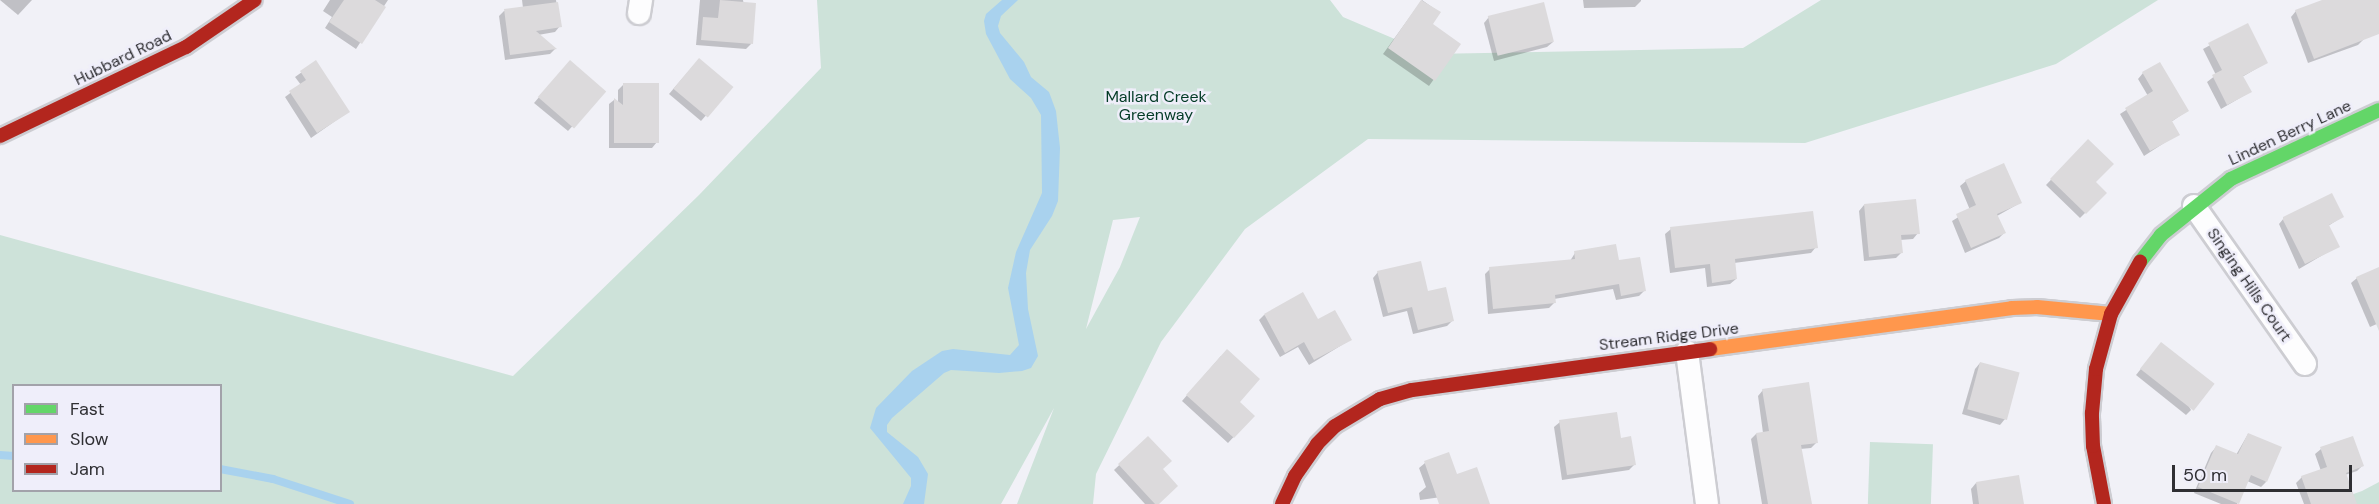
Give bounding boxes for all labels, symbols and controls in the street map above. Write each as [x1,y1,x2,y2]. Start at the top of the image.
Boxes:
street label: Hubbard Road [71,26,175,90]
park label: Mallard Creek Greenway [1105,87,1207,125]
street label: Linden Berry Lane [2226,96,2354,170]
street label: Singing Hills Court [2203,225,2295,345]
street label: Stream Ridge Drive [1598,319,1740,355]
legend [12,384,222,492]
text: Fast [70,397,105,421]
text: Slow [70,427,109,451]
scale bar [2175,453,2355,491]
text: Jam [70,457,105,481]
text: 50 m [2183,463,2227,487]

